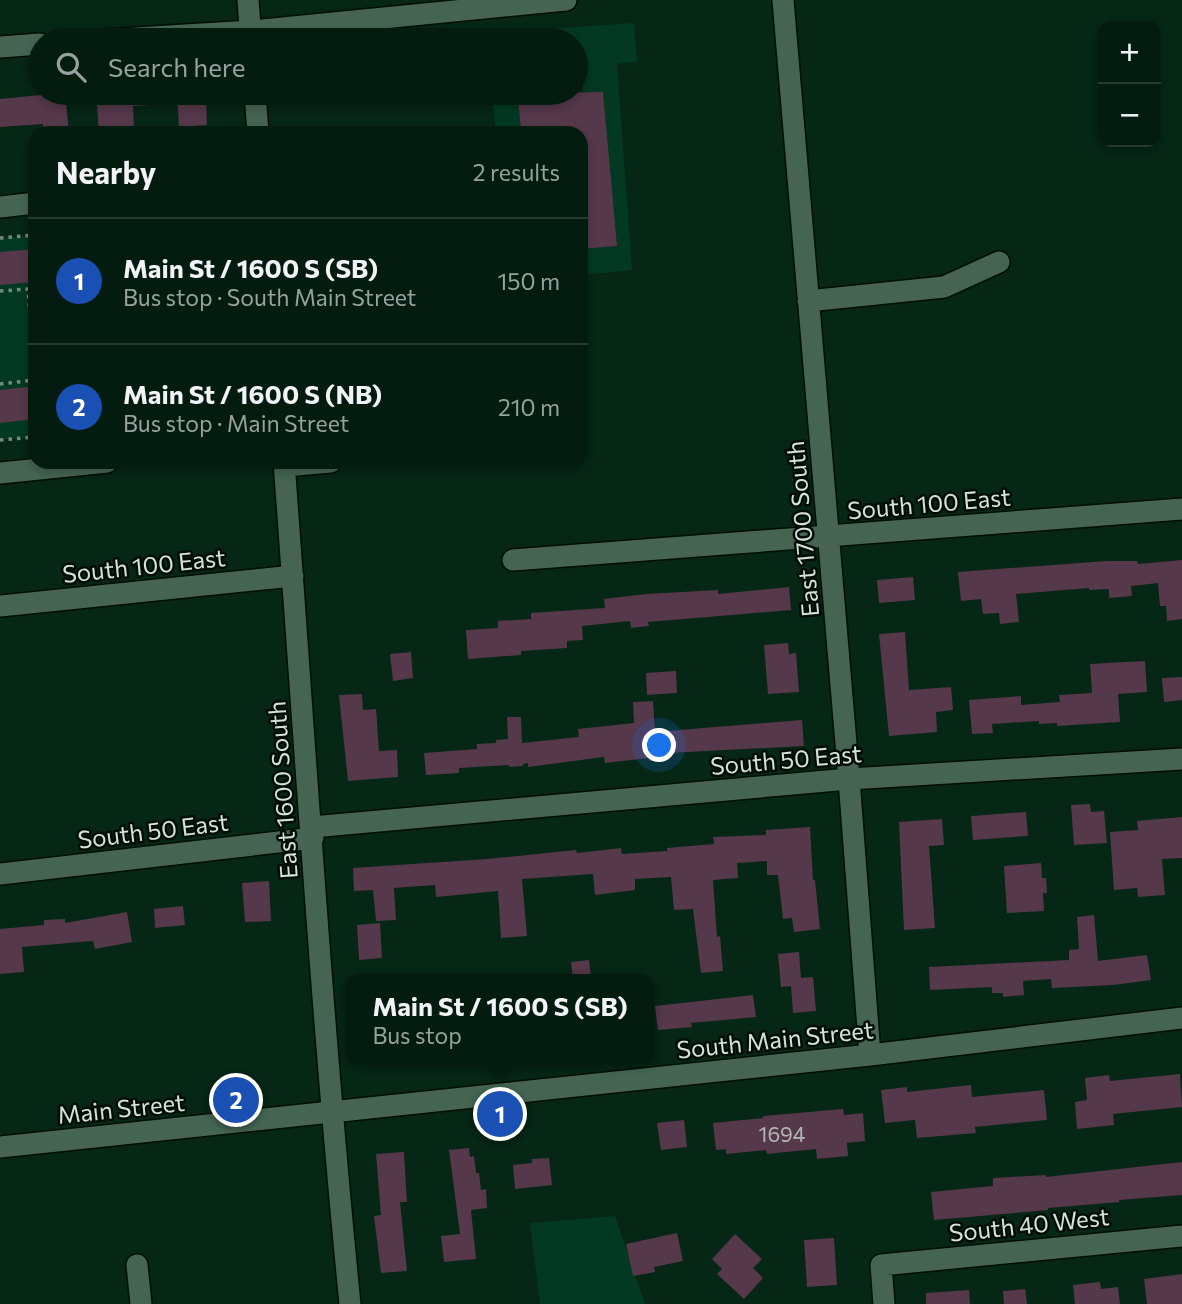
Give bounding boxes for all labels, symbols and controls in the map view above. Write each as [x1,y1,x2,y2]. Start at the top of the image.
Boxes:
map controls [1098,21,1161,147]
button: + [1098,21,1161,84]
search box [28,28,588,105]
icon: search [52,48,90,86]
text: Search here [108,51,246,82]
button: − [1098,84,1161,147]
text: Nearby [56,153,156,190]
text: 2 results [473,158,560,186]
text: Main St / 1600 S (SB) [123,252,378,283]
text: 1 [74,267,84,295]
text: 150 m [497,267,560,295]
text: Bus stop · South Main Street [123,283,416,311]
text: Main St / 1600 S (NB) [123,378,382,409]
text: 2 [72,393,86,421]
text: 210 m [498,393,560,421]
text: Bus stop · Main Street [123,409,349,437]
street label: East 1700 South [780,440,824,618]
street label: South 100 East [846,481,1012,525]
street label: South 100 East [61,542,227,588]
street label: East 1600 South [261,700,303,880]
your location [642,728,676,762]
street label: South 50 East [709,738,863,780]
street label: South 50 East [76,806,230,854]
popup [346,974,654,1065]
text: Main St / 1600 S (SB) [372,990,628,1021]
street label: South Main Street [675,1014,875,1064]
text: Bus stop [372,1021,462,1049]
pin: 2 [213,1074,259,1126]
street label: Main Street [56,1087,186,1129]
pin: 1 [477,1088,523,1140]
house number: 1694 [759,1121,806,1146]
street label: South 40 West [948,1201,1111,1247]

